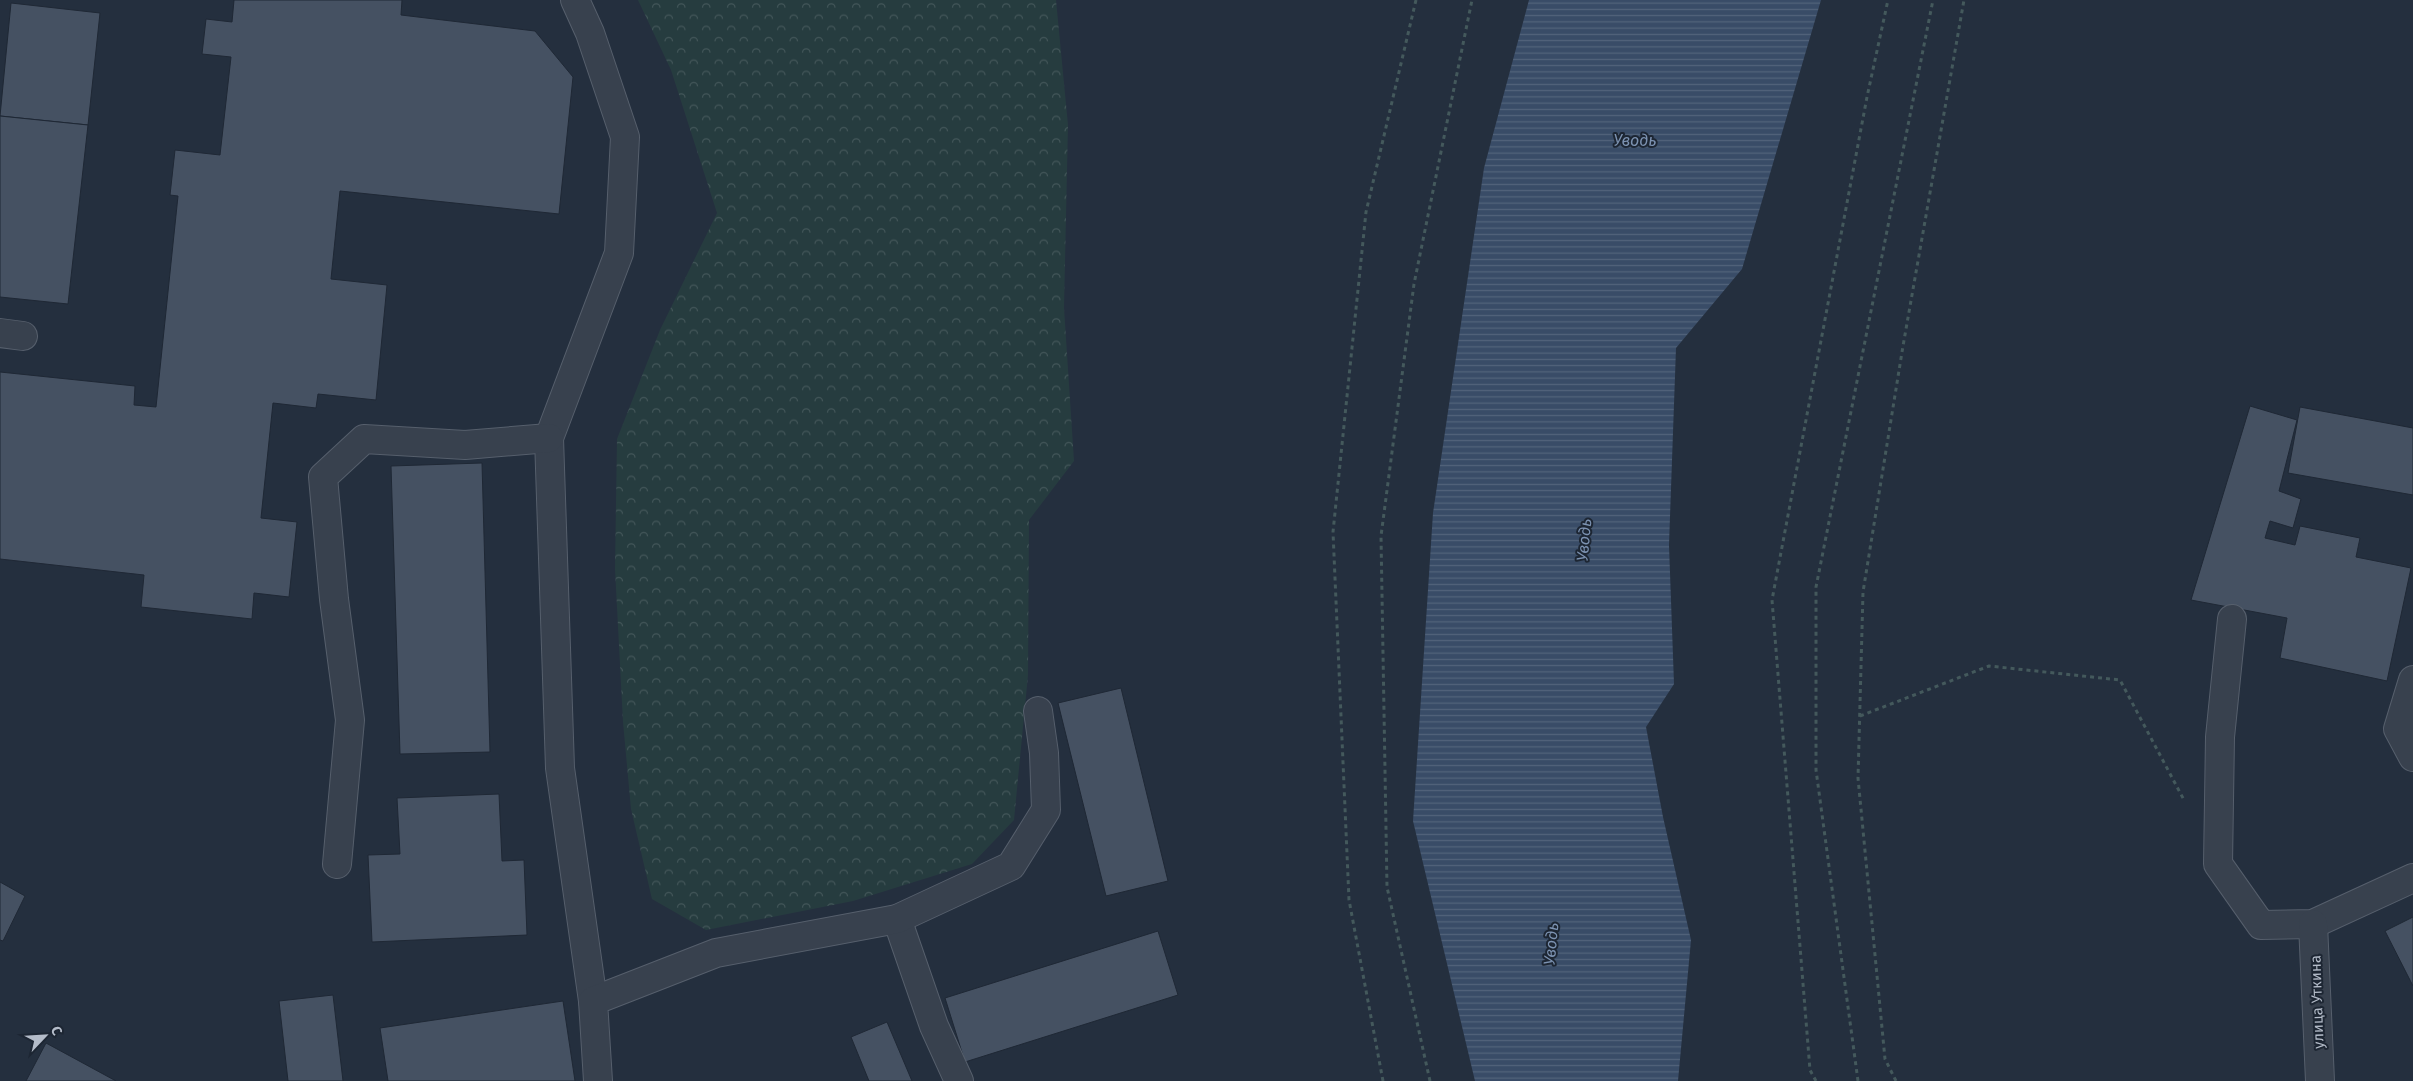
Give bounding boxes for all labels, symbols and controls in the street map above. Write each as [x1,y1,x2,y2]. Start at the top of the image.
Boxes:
water label: Уводь [1614,131,1656,150]
water label: Уводь [1573,518,1595,562]
water label: Уводь [1540,922,1562,966]
street label: улица Уткина [2306,955,2328,1049]
north arrow [20,1011,70,1061]
text: С [47,1023,66,1038]

